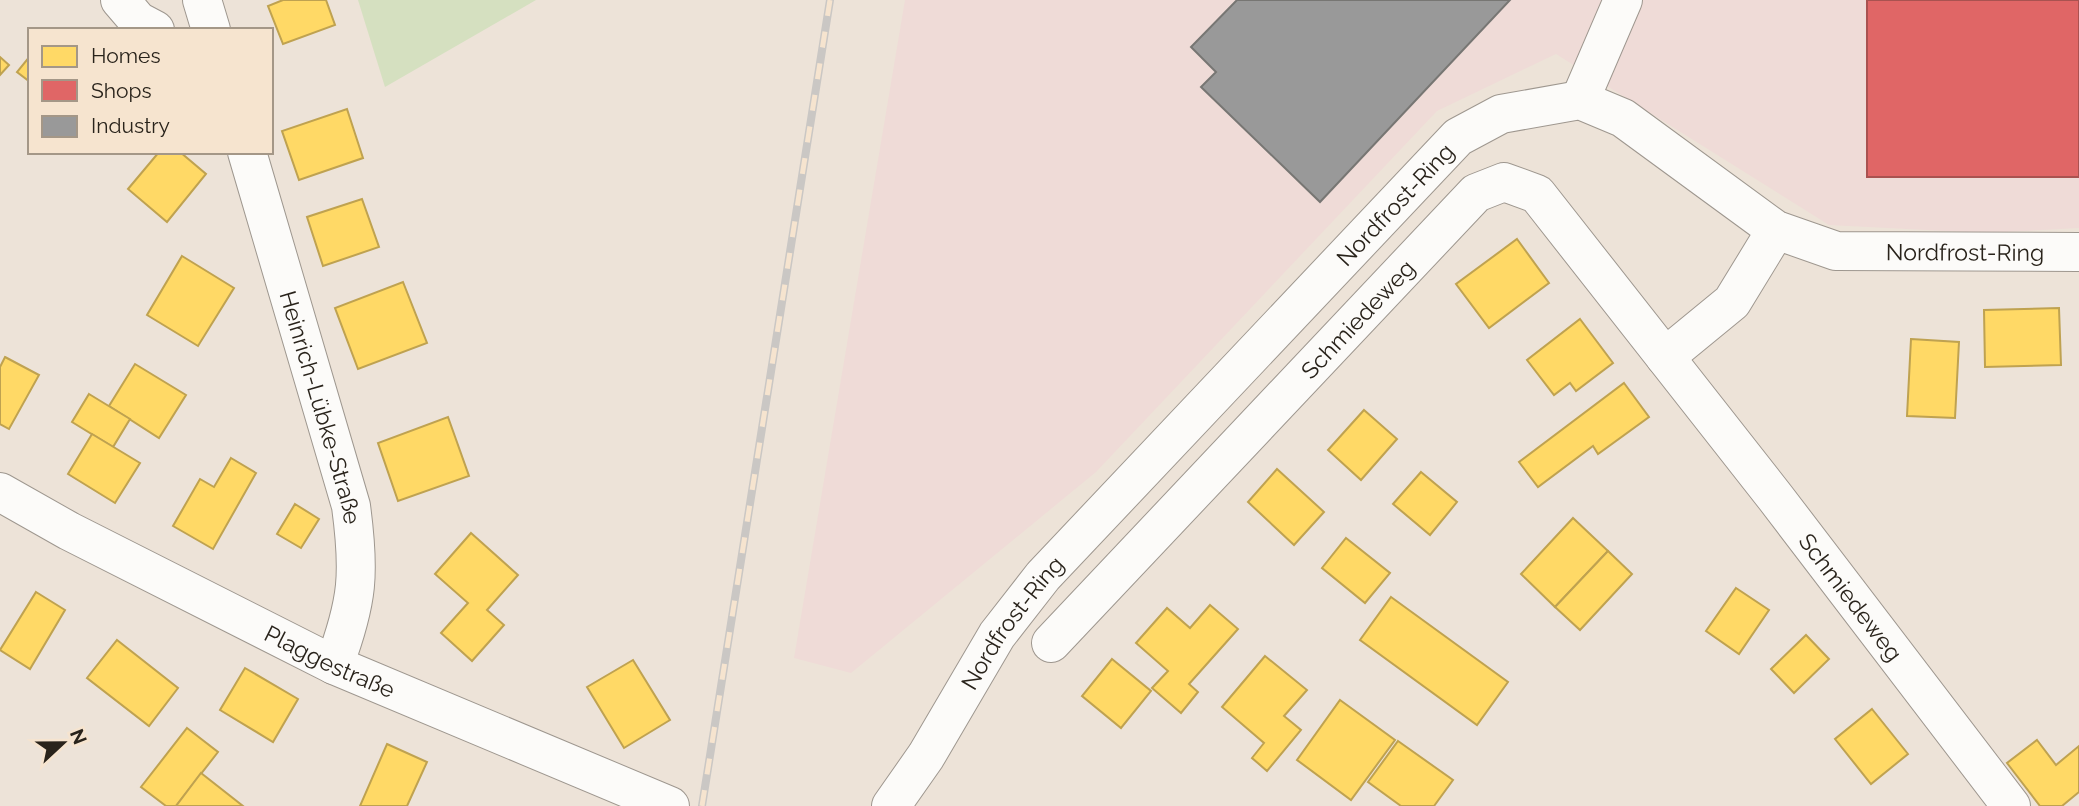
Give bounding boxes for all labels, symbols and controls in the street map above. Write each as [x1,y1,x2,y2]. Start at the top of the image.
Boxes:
legend [28,28,273,154]
text: Homes [91,43,161,68]
text: Shops [91,78,152,103]
text: Industry [91,113,170,138]
street label: Nordfrost-Ring [1330,137,1459,271]
street label: Nordfrost-Ring [1886,238,2044,265]
street label: Schmiedeweg [1295,254,1420,384]
street label: Heinrich-Lübke-Straße [275,287,367,526]
street label: Schmiedeweg [1794,528,1908,666]
street label: Nordfrost-Ring [955,550,1069,694]
street label: Plaggestraße [260,619,399,703]
north arrow [28,708,98,778]
text: N [66,726,92,747]

